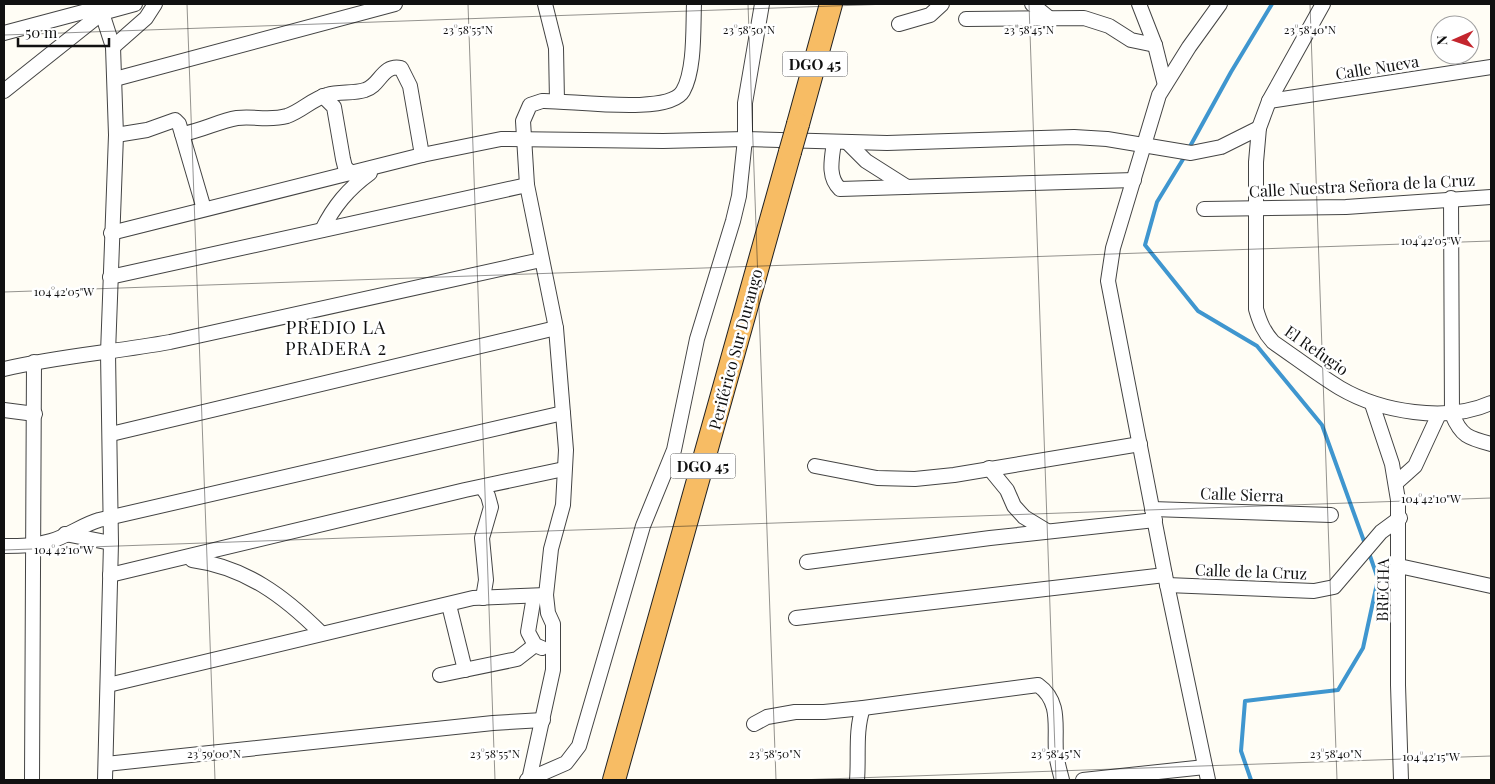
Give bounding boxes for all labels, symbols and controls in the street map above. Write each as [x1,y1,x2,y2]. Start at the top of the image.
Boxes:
scale bar [18,15,109,47]
north arrow [1430,15,1480,65]
text: 23°58'55"N [443,21,494,37]
text: 23°58'50"N [723,21,776,37]
text: 23°58'45"N [1004,21,1055,37]
text: 23°58'40"N [1284,21,1337,37]
text: 50 m [25,22,58,42]
text: N [1432,35,1451,46]
street label: Calle Nueva [1334,50,1420,84]
road number: DGO 45 [782,52,848,76]
street label: Calle Nuestra Señora de la Cruz [1248,169,1476,201]
text: 104°42'05"W [1401,232,1461,248]
street label: Periférico Sur Durango [703,266,767,432]
text: 104°42'05"W [34,283,94,299]
district label: PREDIO LA PRADERA 2 [285,315,387,360]
street label: El Refugio [1281,320,1353,380]
road number: DGO 45 [670,454,736,478]
street label: Calle Sierra [1200,482,1284,506]
text: 104°42'10"W [1401,490,1461,506]
text: 104°42'10"W [34,541,94,557]
street label: BRECHA [1371,557,1393,622]
street label: Calle de la Cruz [1195,559,1308,583]
text: 23°59'00"N [187,745,242,761]
text: 23°58'55"N [470,745,521,761]
text: 23°58'50"N [749,745,802,761]
text: 23°58'45"N [1031,745,1082,761]
text: 23°58'40"N [1310,745,1363,761]
text: 104°42'15"W [1402,748,1460,764]

